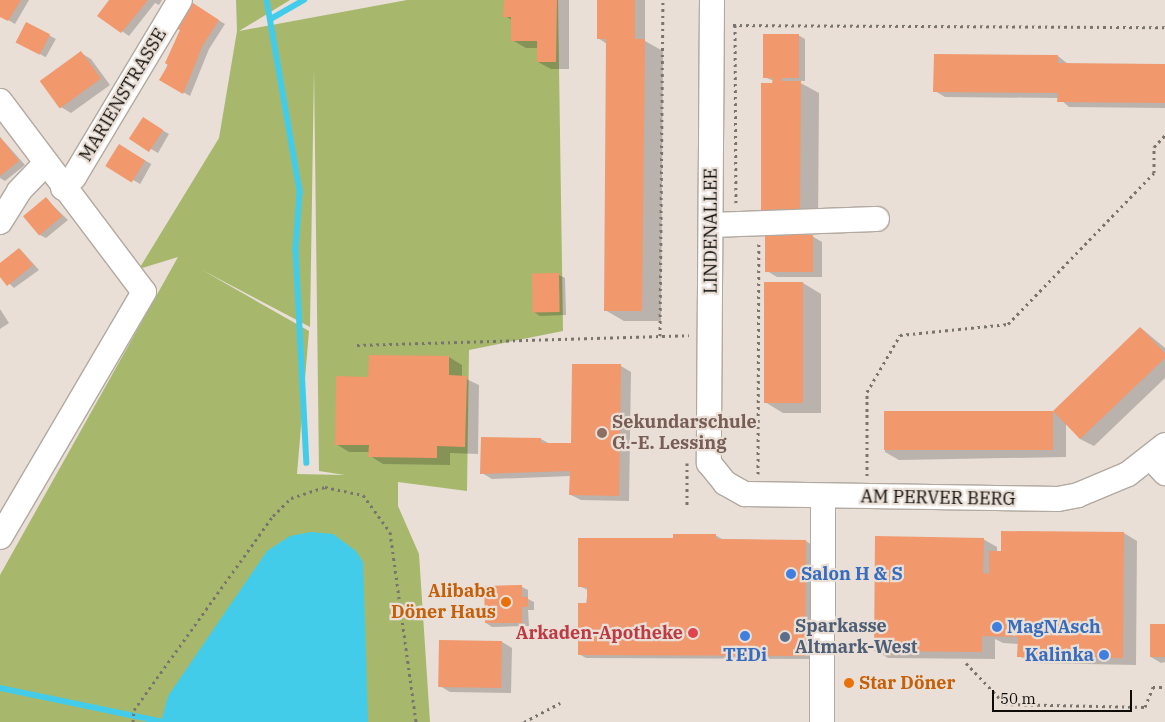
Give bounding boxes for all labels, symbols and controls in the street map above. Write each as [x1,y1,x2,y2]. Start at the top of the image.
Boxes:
street label: MARIENSTRASSE [75,25,171,165]
street label: LINDENALLEE [700,168,722,294]
place label: Sekundarschule G.-E. Lessing [612,412,757,454]
marker: Sekundarschule G.-E. Lessing [596,427,608,439]
street label: AM PERVER BERG [860,486,1016,510]
place label: Salon H & S [801,563,903,585]
marker: Salon H & S [785,568,797,580]
place label: Alibaba Döner Haus [391,581,496,624]
marker: Alibaba Döner Haus [500,596,512,608]
place label: Sparkasse Altmark-West [795,616,917,659]
place label: MagNAsch [1007,616,1101,638]
marker: MagNAsch [991,621,1003,633]
place label: Arkaden-Apotheke [516,622,683,644]
marker: Arkaden-Apotheke [687,627,699,639]
marker: TEDi [739,630,751,642]
marker: Sparkasse Altmark-West [779,631,791,643]
place label: TEDi [723,644,767,666]
place label: Kalinka [1025,644,1094,666]
marker: Kalinka [1098,649,1110,661]
place label: Star Döner [859,672,955,694]
marker: Star Döner [843,677,855,689]
scale bar [995,680,1135,712]
text: 50 m [1000,689,1036,708]

